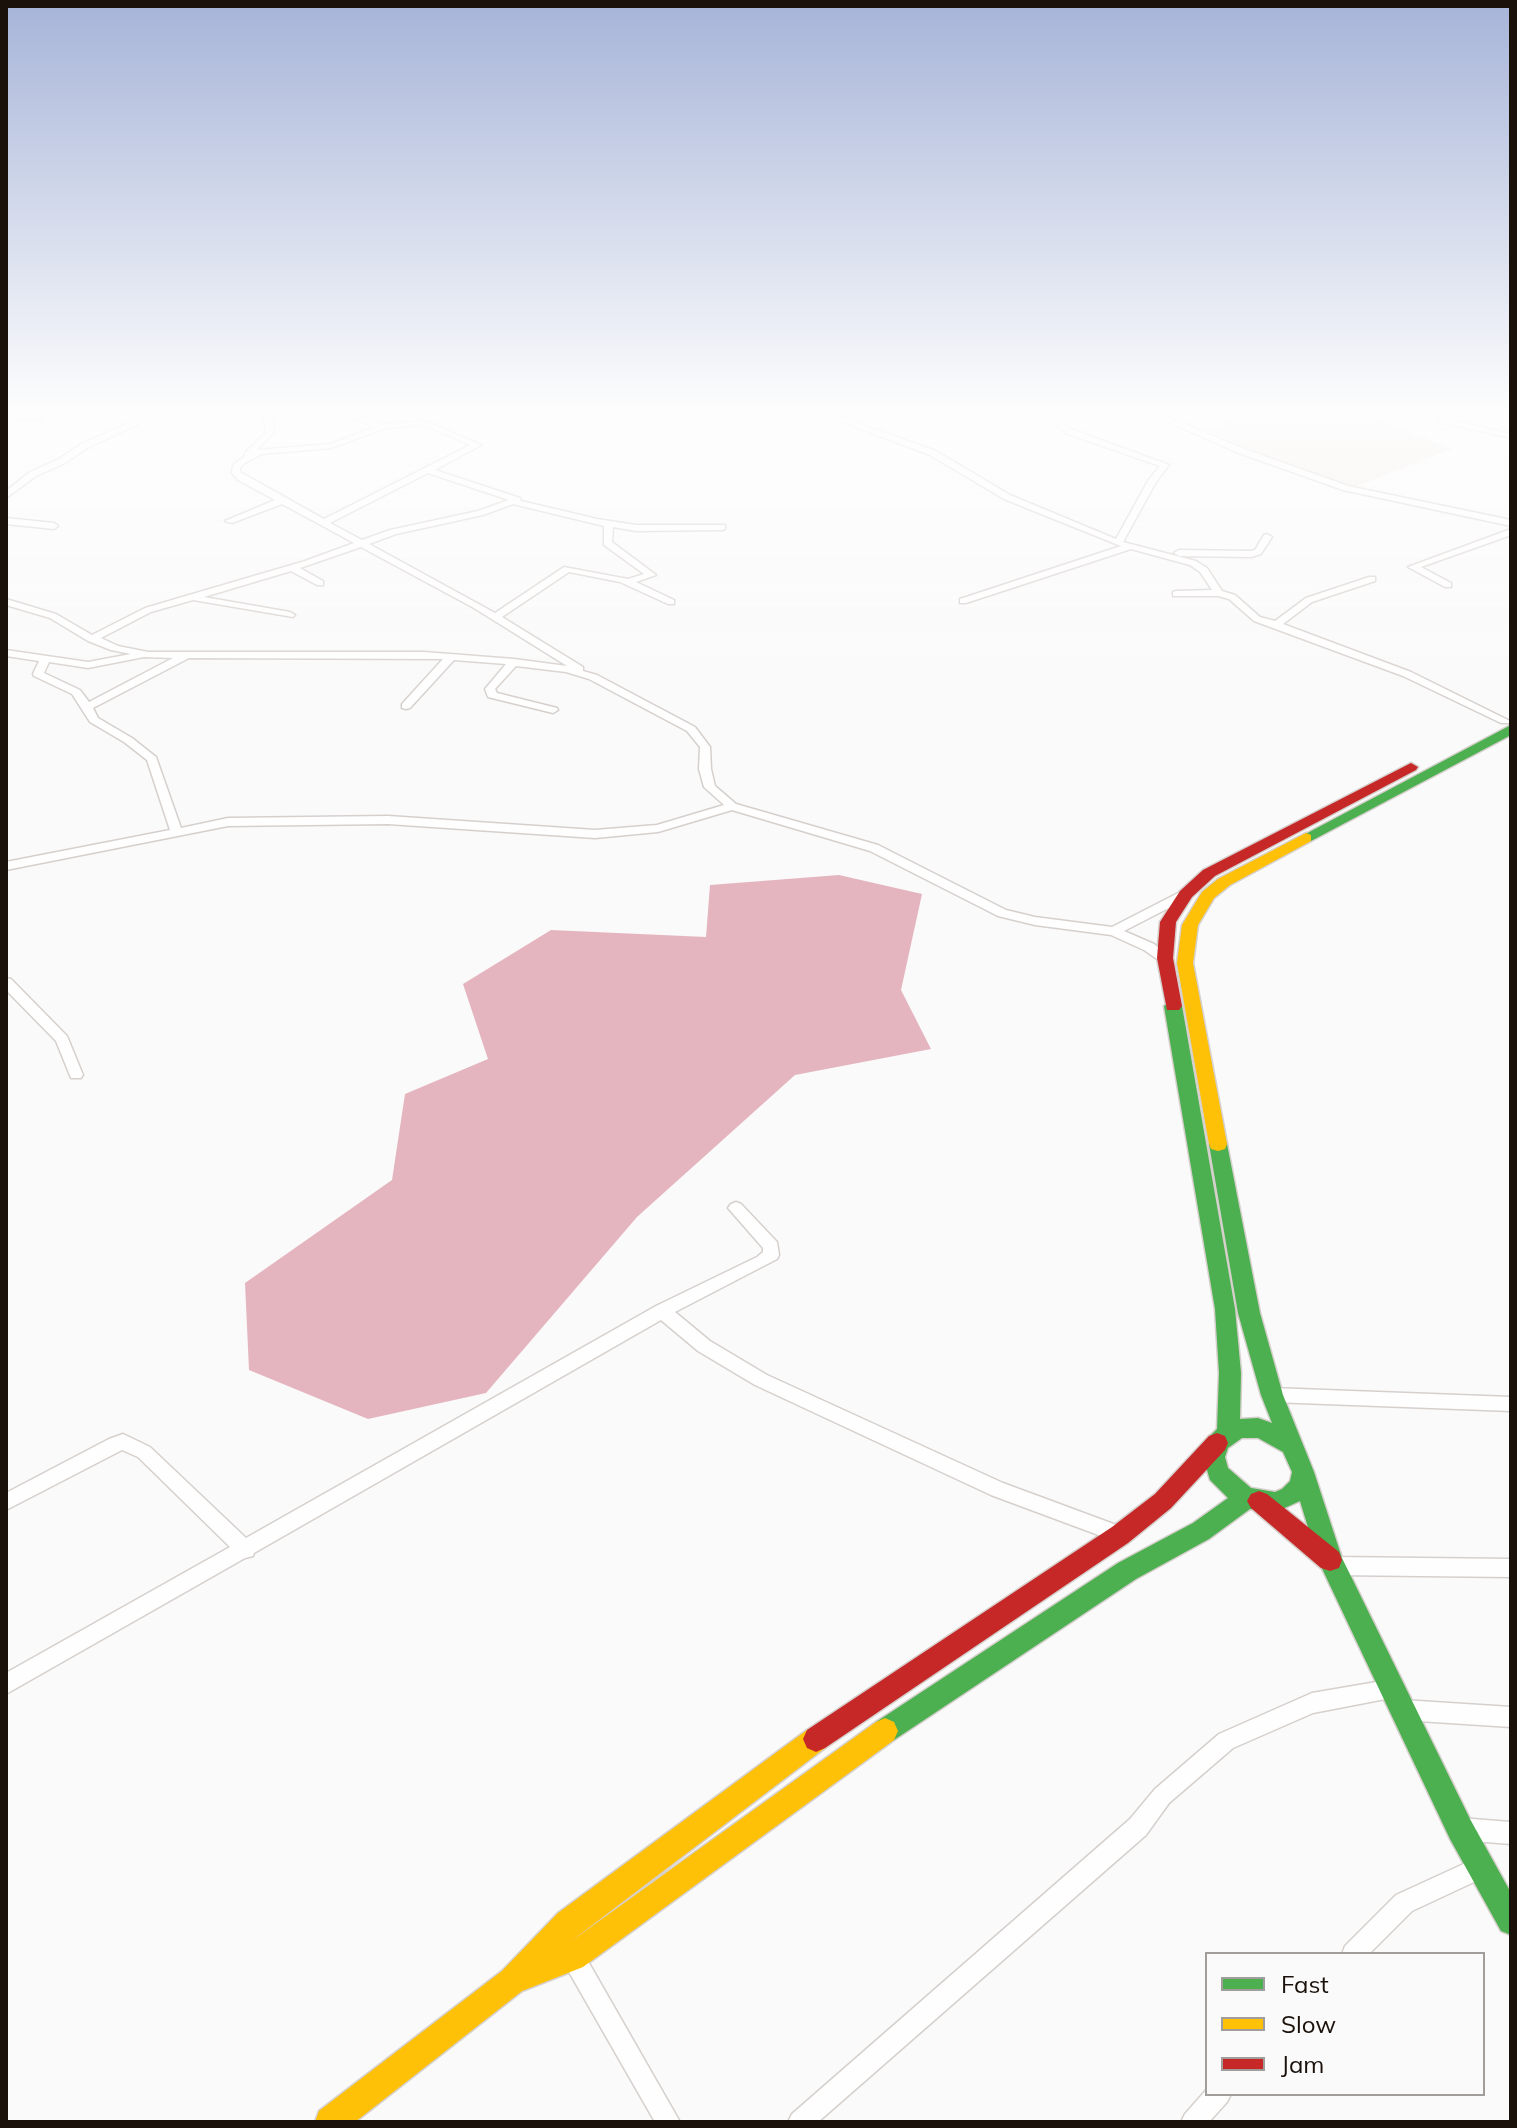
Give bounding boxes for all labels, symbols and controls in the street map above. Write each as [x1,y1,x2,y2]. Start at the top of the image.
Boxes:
legend [1205,1952,1485,2096]
text: Fast [1281,1969,1329,1999]
text: Slow [1281,2009,1336,2039]
text: Jam [1281,2049,1324,2079]

